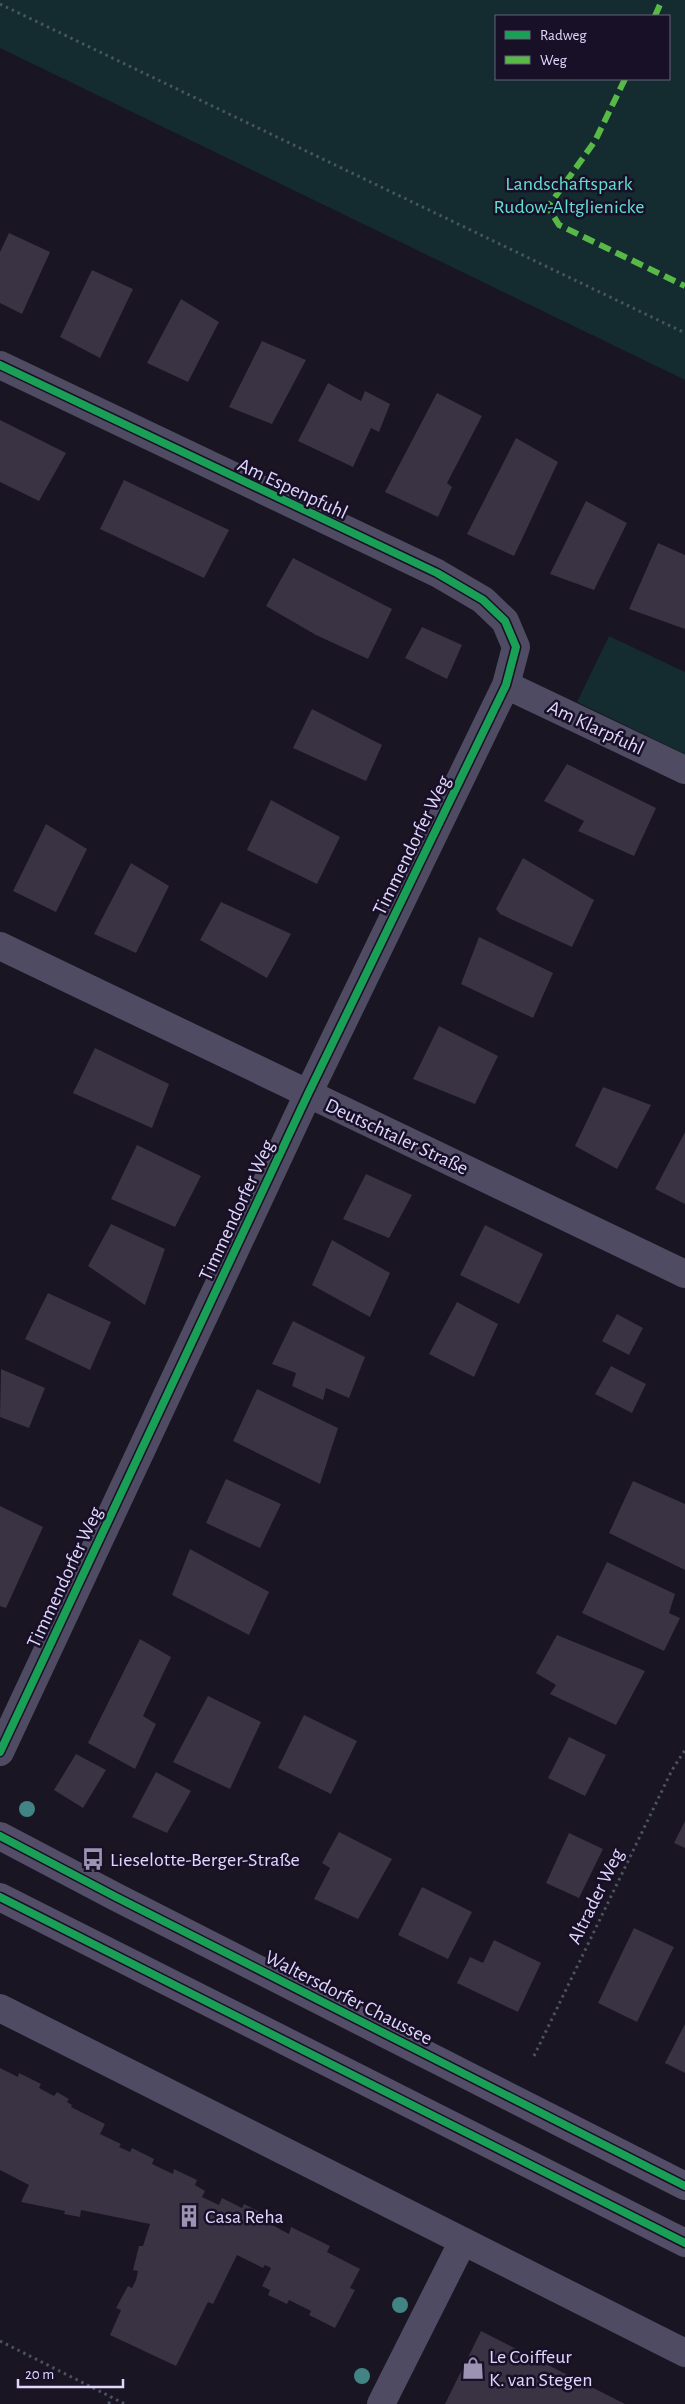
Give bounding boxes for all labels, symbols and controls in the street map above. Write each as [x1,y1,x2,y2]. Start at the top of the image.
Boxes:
legend [495,15,670,80]
text: Radweg [540,28,587,43]
text: Weg [540,53,568,68]
park label: Landschaftspark Rudow-Altglienicke [494,174,644,217]
street label: Am Espenpfuhl [235,455,351,523]
street label: Am Klarpfuhl [544,697,647,759]
street label: Timmendorfer Weg [369,772,455,919]
street label: Deutschtaler Straße [322,1095,471,1179]
street label: Timmendorfer Weg [196,1137,278,1284]
street label: Timmendorfer Weg [24,1504,106,1651]
street label: Altrader Weg [564,1845,628,1947]
bus stop icon: Lieselotte-Berger-Straße [80,1846,106,1872]
place label: Lieselotte-Berger-Straße [110,1850,300,1870]
street label: Waltersdorfer Chaussee [262,1947,435,2049]
building icon: Casa Reha [176,2203,202,2229]
place label: Casa Reha [205,2207,284,2227]
place label: Le Coiffeur K. van Stegen [489,2347,592,2390]
shop icon: Le Coiffeur K. van Stegen [460,2355,486,2381]
scale bar [18,2356,122,2388]
text: 20 m [25,2367,54,2382]

